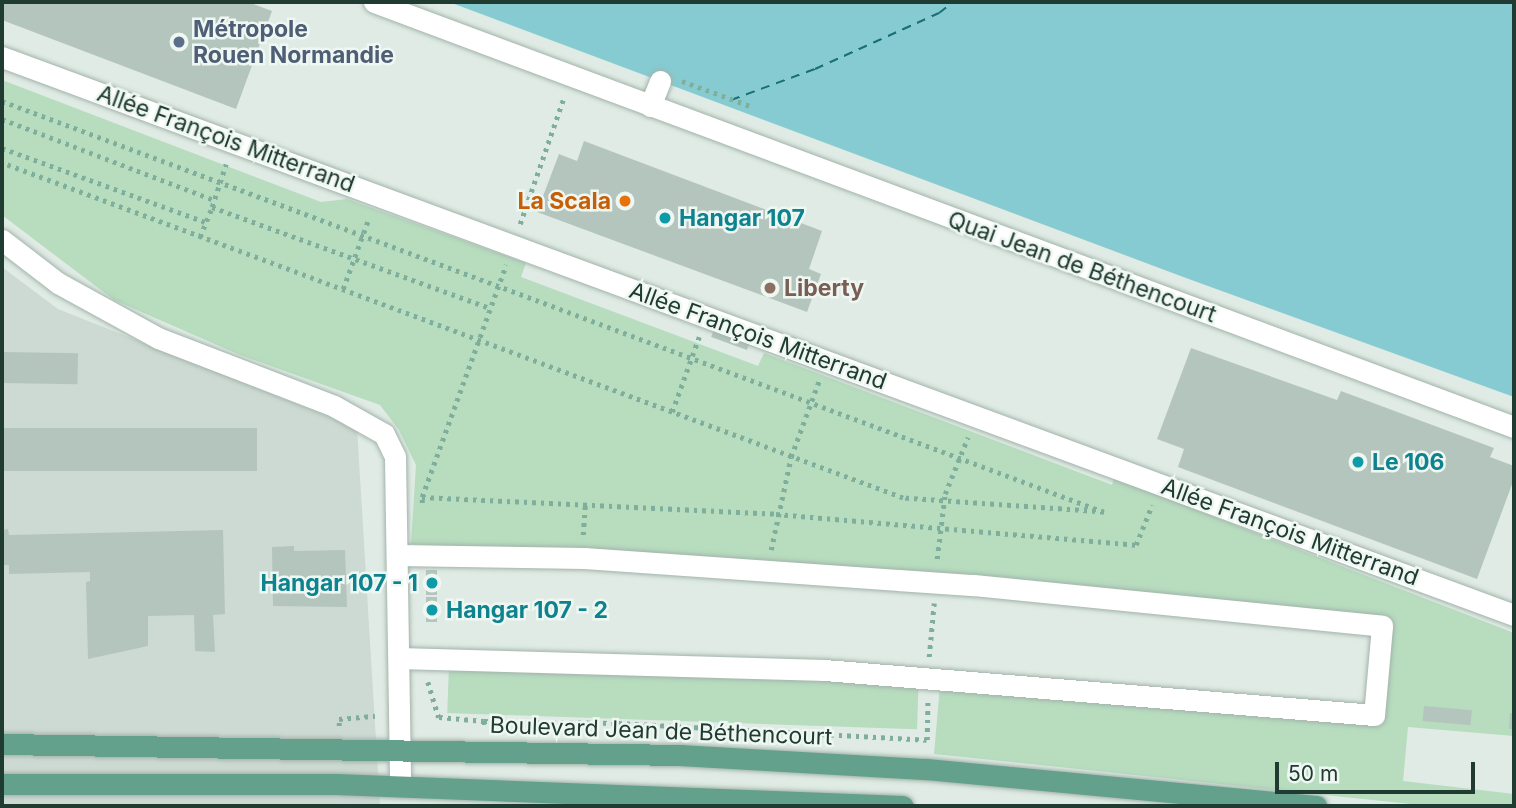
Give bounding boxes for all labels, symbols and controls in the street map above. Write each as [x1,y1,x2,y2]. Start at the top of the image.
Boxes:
place label: Métropole Rouen Normandie [193,15,394,69]
marker: Métropole Rouen Normandie [171,34,187,50]
street label: Allée François Mitterrand [94,80,358,198]
place label: La Scala [517,187,611,215]
marker: La Scala [617,193,633,209]
place label: Hangar 107 [679,204,805,232]
street label: Quai Jean de Béthencourt [944,206,1220,328]
marker: Hangar 107 [657,210,673,226]
place label: Liberty [784,274,864,302]
street label: Allée François Mitterrand [626,277,890,395]
marker: Liberty [762,280,778,296]
place label: Le 106 [1372,448,1445,476]
marker: Le 106 [1350,454,1366,470]
street label: Allée François Mitterrand [1158,473,1422,591]
place label: Hangar 107 - 1 [261,569,418,597]
marker: Hangar 107 - 1 [424,575,440,591]
place label: Hangar 107 - 2 [446,596,608,624]
marker: Hangar 107 - 2 [424,602,440,618]
street label: Boulevard Jean de Béthencourt [489,711,833,751]
scale bar [1278,748,1478,792]
text: 50 m [1288,761,1338,786]

